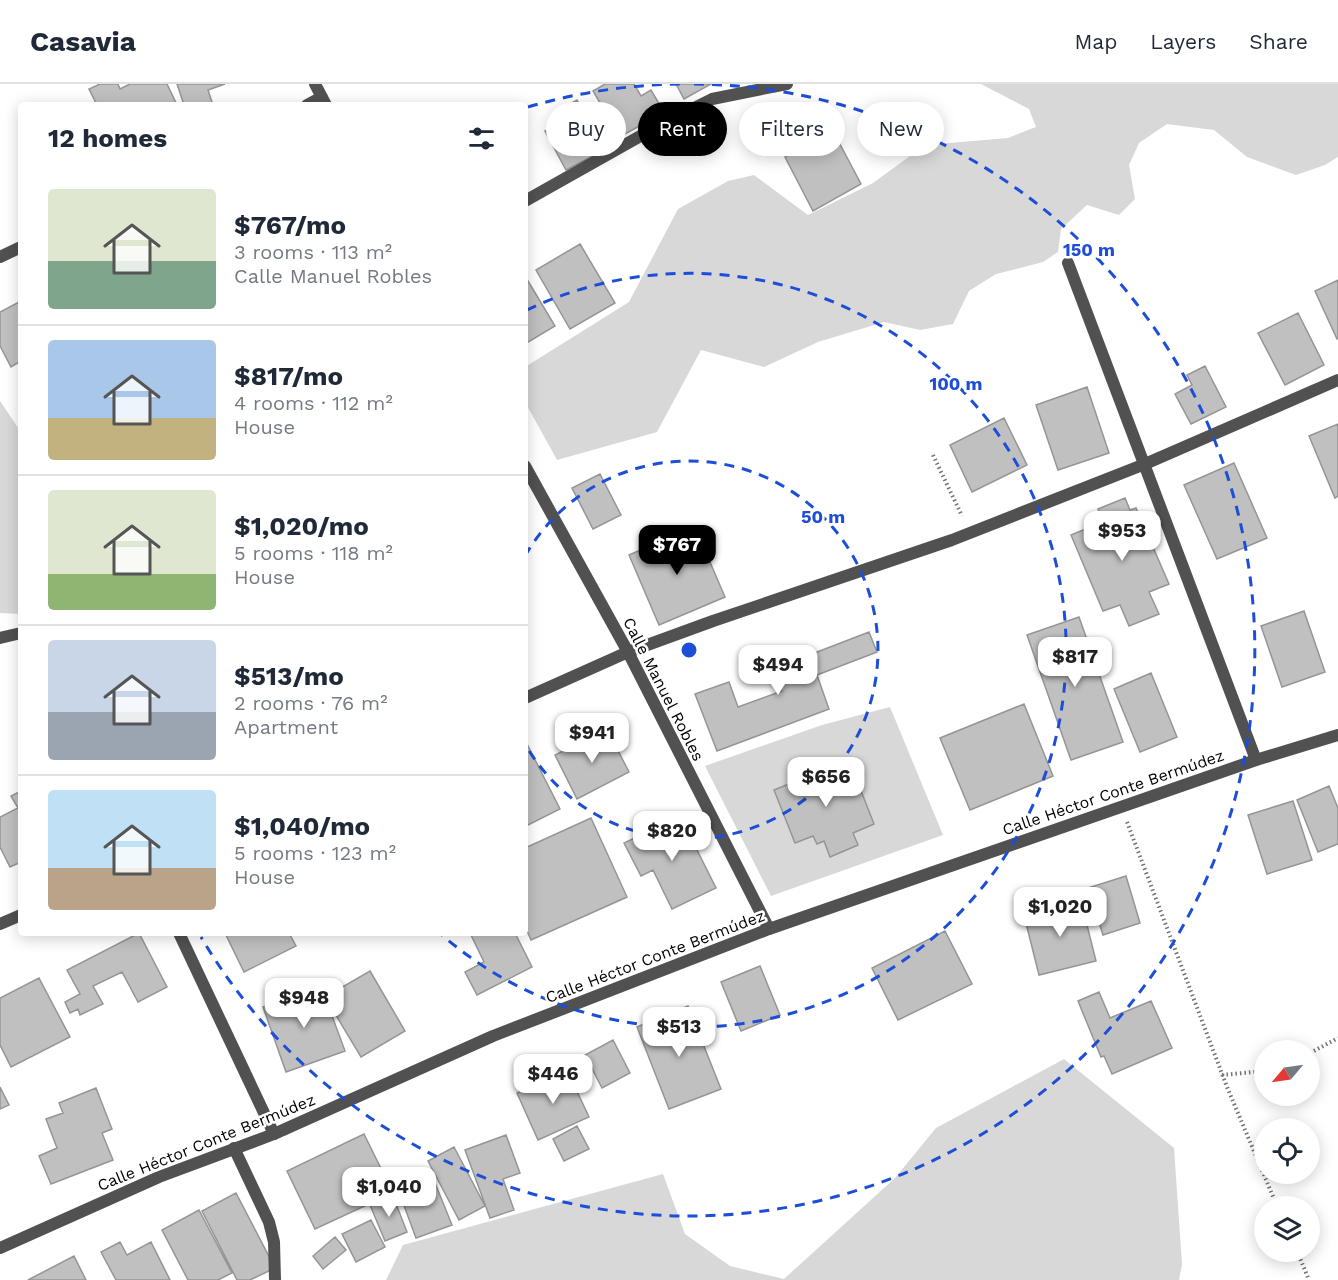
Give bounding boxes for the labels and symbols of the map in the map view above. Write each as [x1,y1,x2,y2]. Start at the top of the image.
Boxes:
text: 150 m [1063,239,1115,260]
text: 100 m [929,373,983,394]
text: 50 m [801,506,845,527]
pin: $953 [1086,511,1158,562]
pin: $767 [641,525,713,576]
street label: Calle Manuel Robles [619,614,708,764]
pin: $817 [1039,637,1111,688]
centre of rings [679,640,699,660]
pin: $494 [742,645,814,696]
pin: $941 [556,713,628,764]
street label: Calle Héctor Conte Bermúdez [1000,746,1226,839]
pin: $656 [790,757,862,808]
pin: $820 [636,811,708,862]
pin: $1,020 [1011,887,1109,938]
street label: Calle Héctor Conte Bermúdez [543,906,767,1007]
pin: $948 [268,978,340,1029]
pin: $513 [643,1007,715,1058]
north arrow [1254,1040,1320,1106]
pin: $446 [517,1054,589,1105]
street label: Calle Héctor Conte Bermúdez [95,1090,318,1195]
pin: $1,040 [340,1167,438,1218]

